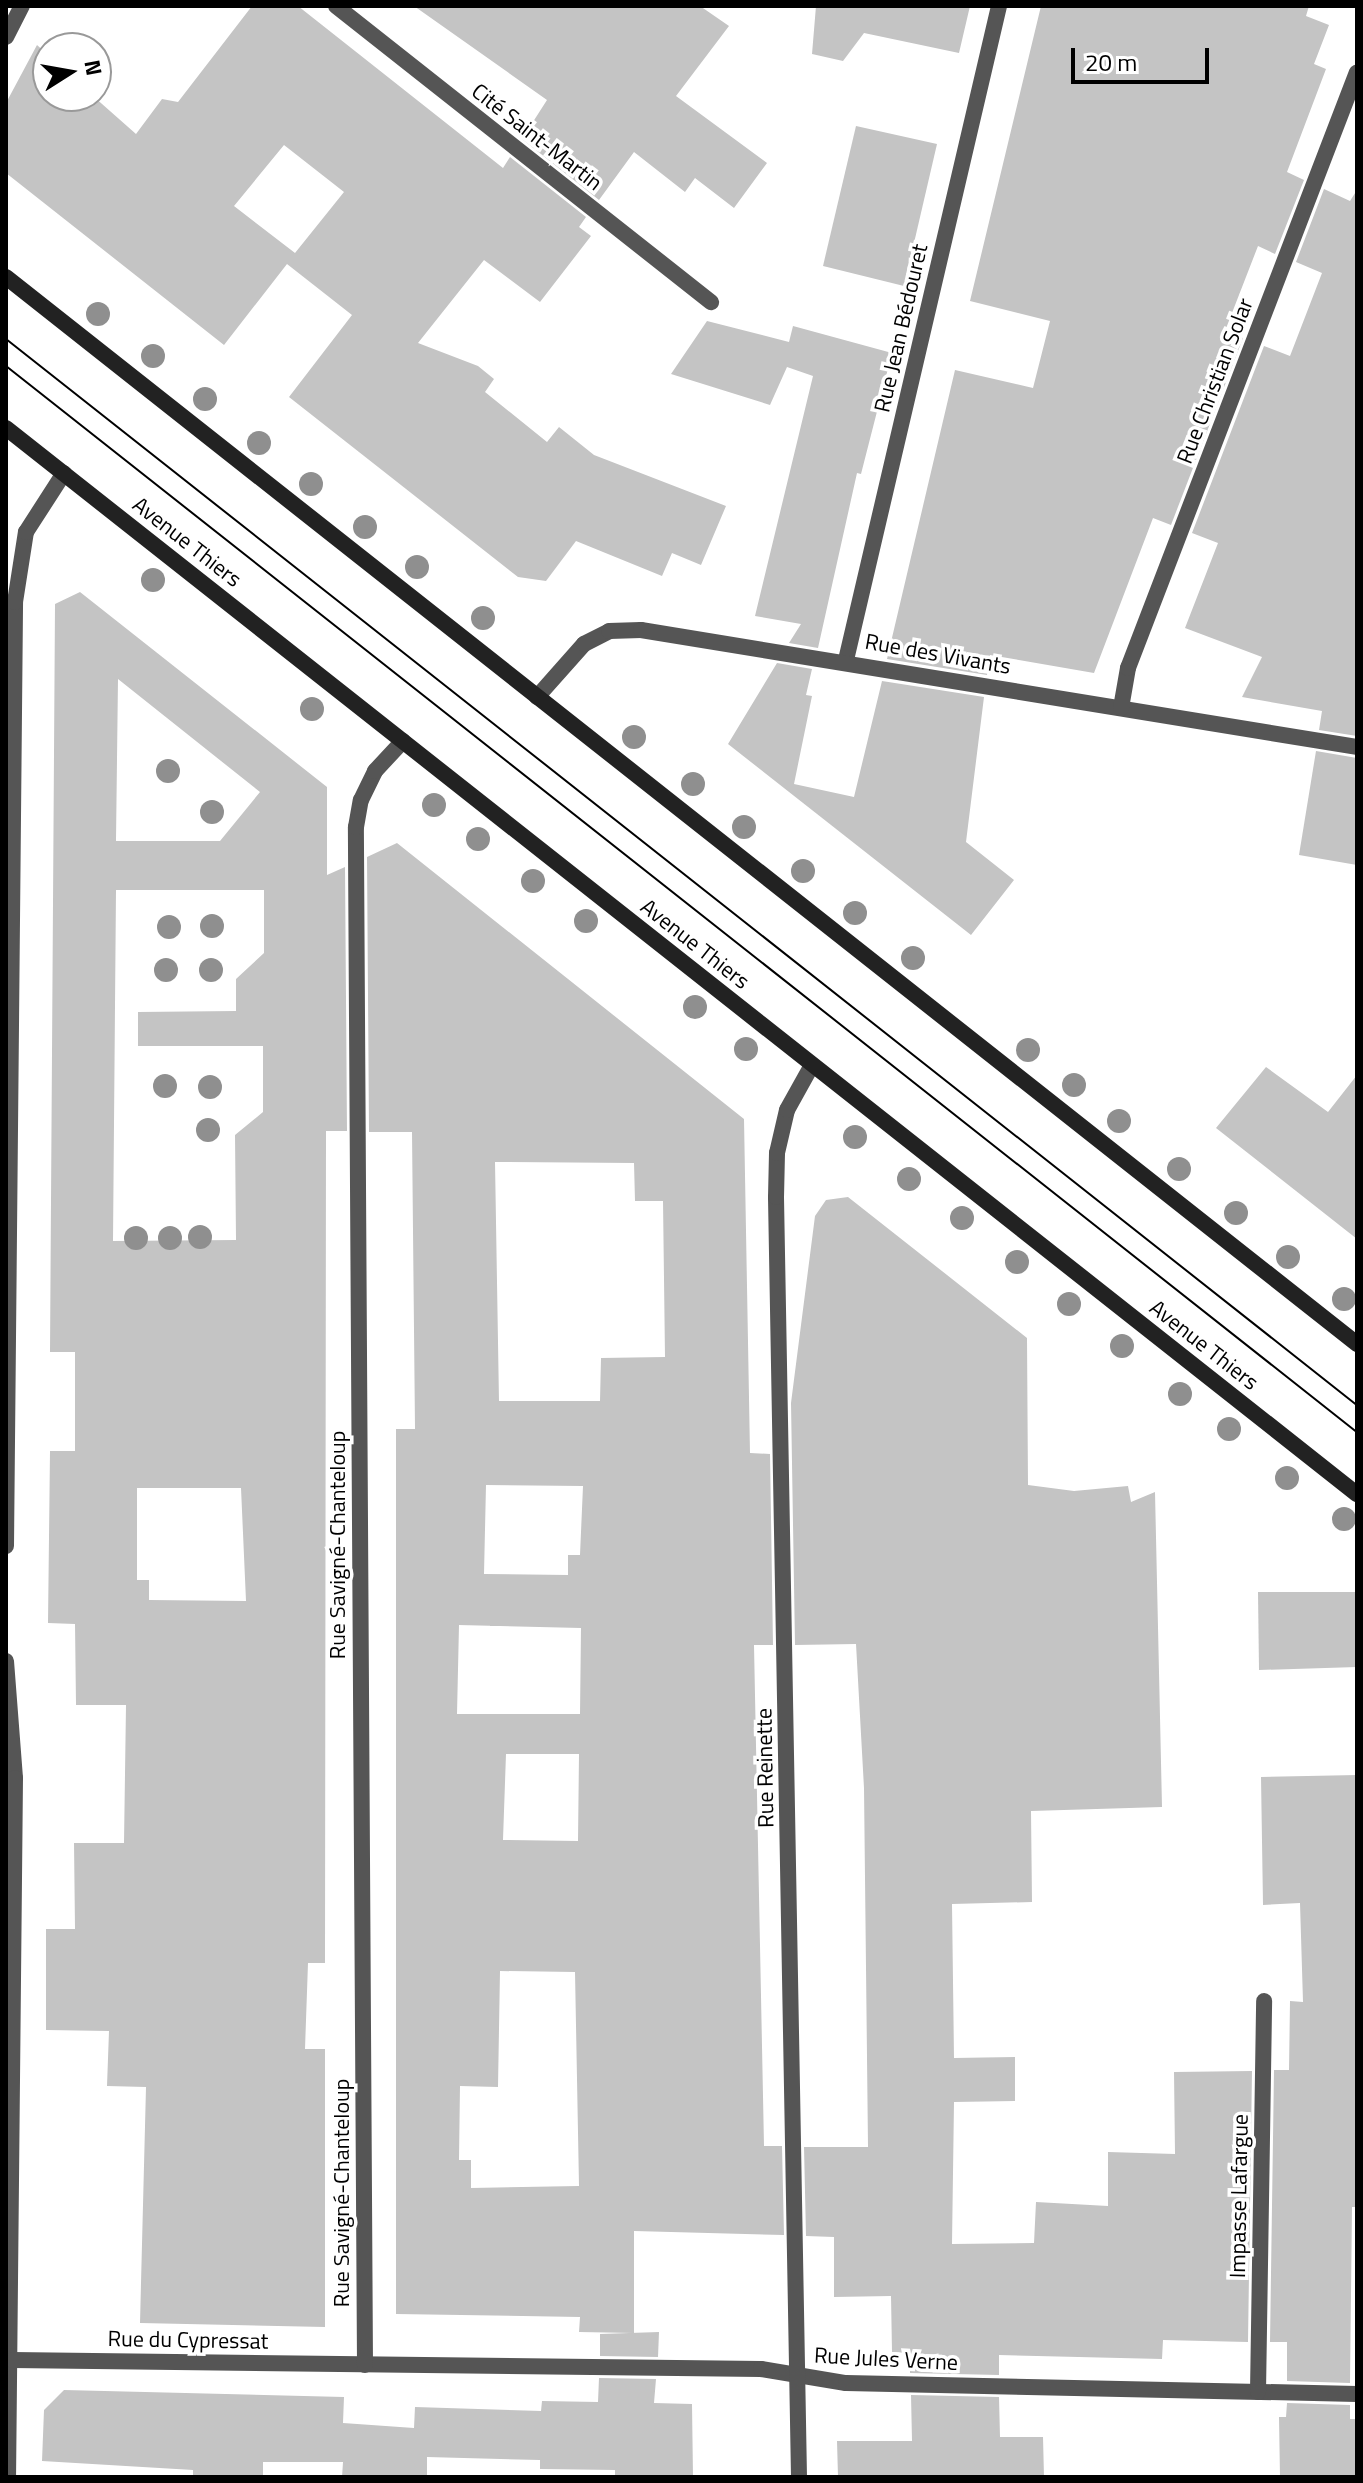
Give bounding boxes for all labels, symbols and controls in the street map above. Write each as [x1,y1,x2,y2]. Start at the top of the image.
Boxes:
north arrow [32,32,112,112]
scale bar [1075,32,1213,82]
text: 20 m [1085,44,1137,80]
text: N [75,57,112,79]
street label: Cité Saint-Martin [467,78,607,196]
street label: Rue Jean Bédouret [869,241,933,415]
street label: Rue Christian Solar [1171,295,1259,467]
street label: Avenue Thiers [127,491,247,593]
street label: Rue des Vivants [863,628,1013,680]
street label: Avenue Thiers [635,893,755,995]
street label: Avenue Thiers [1144,1294,1264,1396]
street label: Rue Savigné-Chanteloup [325,1431,351,1659]
street label: Rue Reinette [751,1708,779,1828]
street label: Rue Savigné-Chanteloup [329,2079,355,2307]
street label: Impasse Lafargue [1224,2114,1254,2278]
street label: Rue du Cypressat [107,2325,269,2355]
street label: Rue Jules Verne [813,2342,959,2376]

